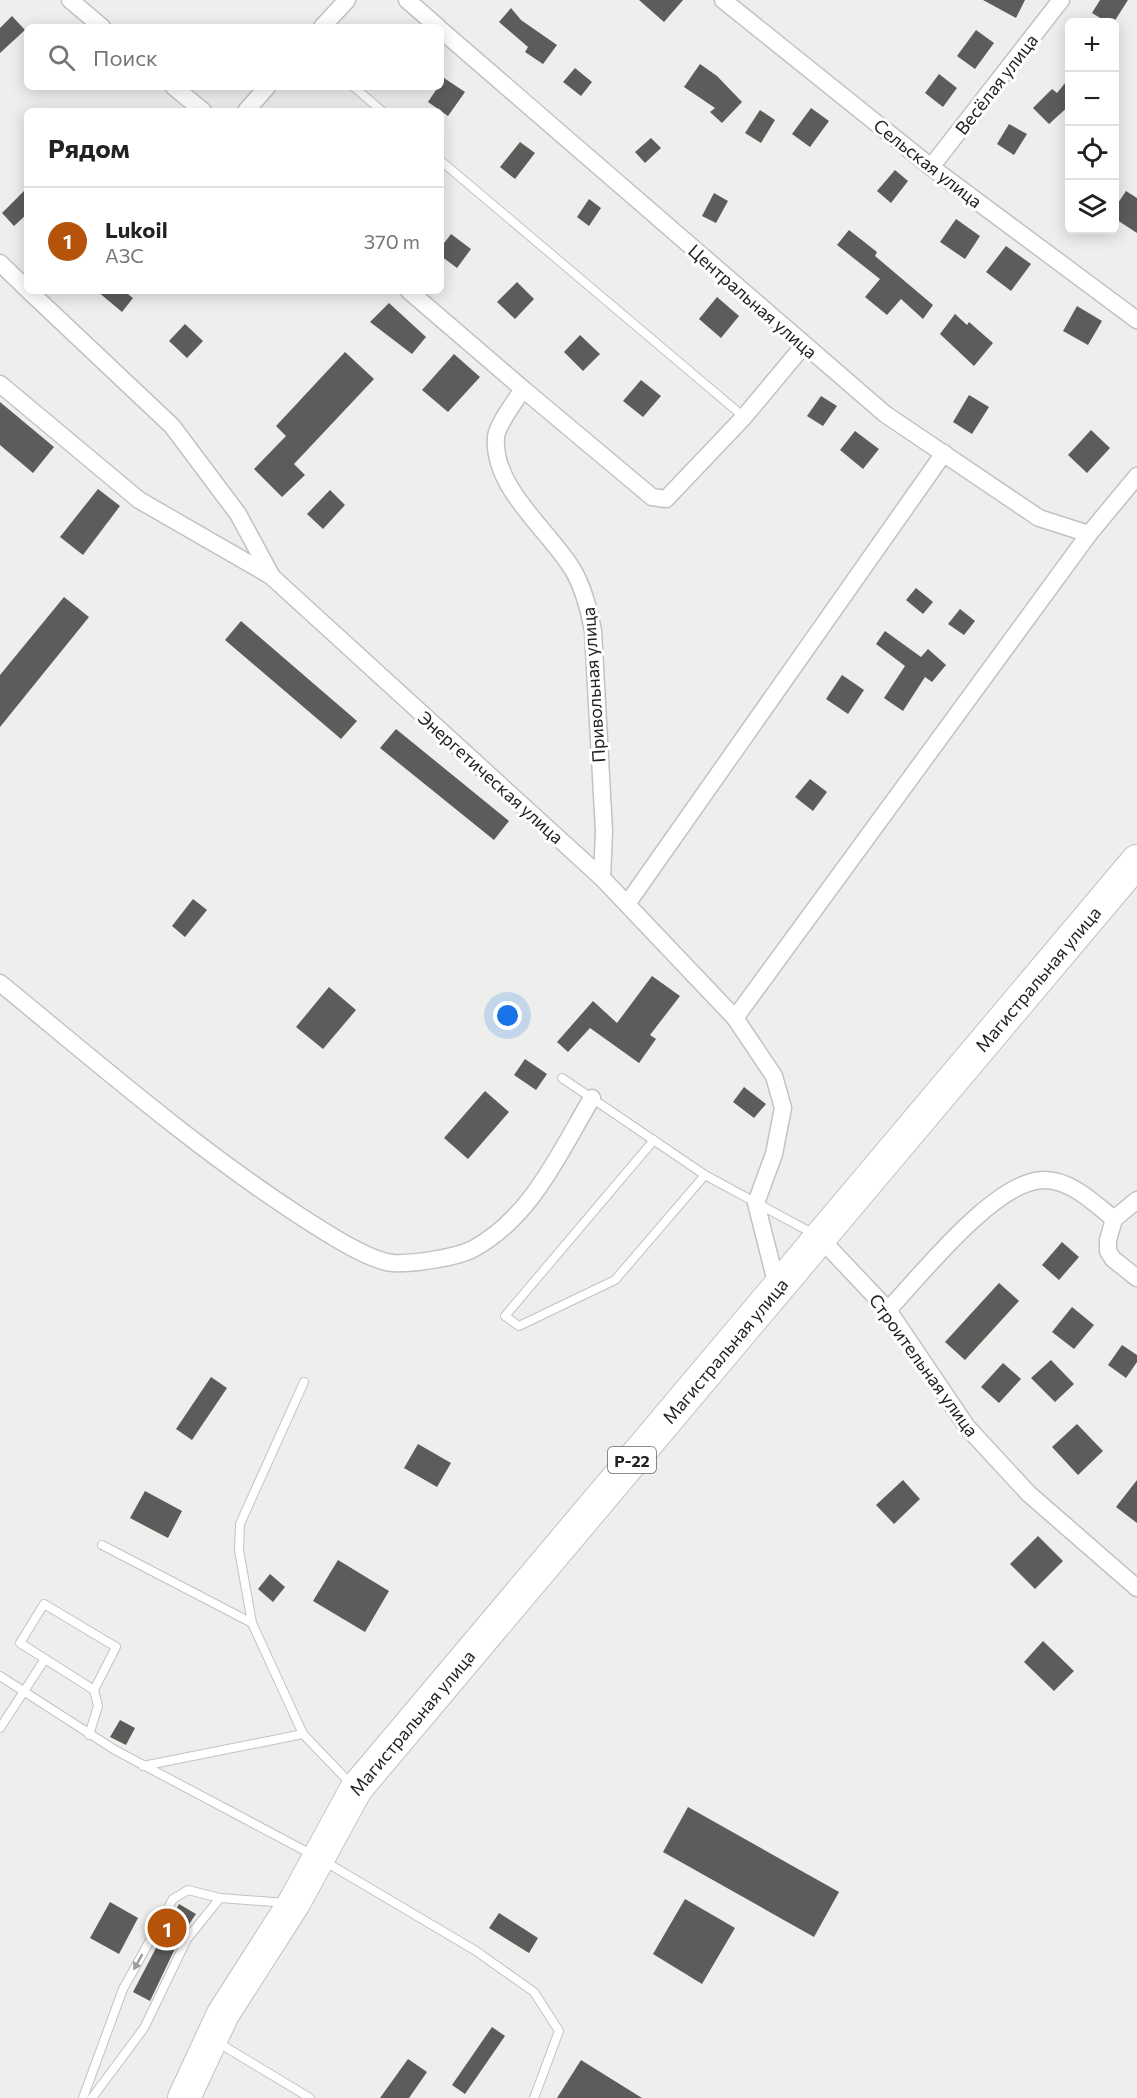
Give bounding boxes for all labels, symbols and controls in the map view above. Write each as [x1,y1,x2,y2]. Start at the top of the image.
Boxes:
map controls [1065,18,1119,234]
button: + [1065,18,1119,72]
search box [24,24,444,90]
street label: Весёлая улица [950,29,1042,139]
icon: search [45,41,78,74]
text: Поиск [93,44,158,71]
button: − [1065,72,1119,126]
street label: Сельская улица [869,114,987,212]
button: locate [1065,126,1119,180]
text: Рядом [48,132,130,163]
button: layers [1065,180,1119,234]
text: Lukoil [105,216,168,243]
text: 1 [63,229,72,253]
text: 370 m [364,229,420,253]
street label: Центральная улица [684,239,822,363]
text: АЗС [105,243,144,267]
street label: Привольная улица [577,607,609,763]
street label: Энергетическая улица [414,706,568,848]
street label: Магистральная улица [970,902,1105,1056]
your location [493,1001,522,1030]
street label: Магистральная улица [657,1273,792,1428]
street label: Строительная улица [865,1289,983,1441]
road number: Р-22 [608,1447,656,1473]
street label: Магистральная улица [344,1645,479,1800]
pin: 1 [148,1906,186,1950]
one-way arrow [133,1953,143,1970]

